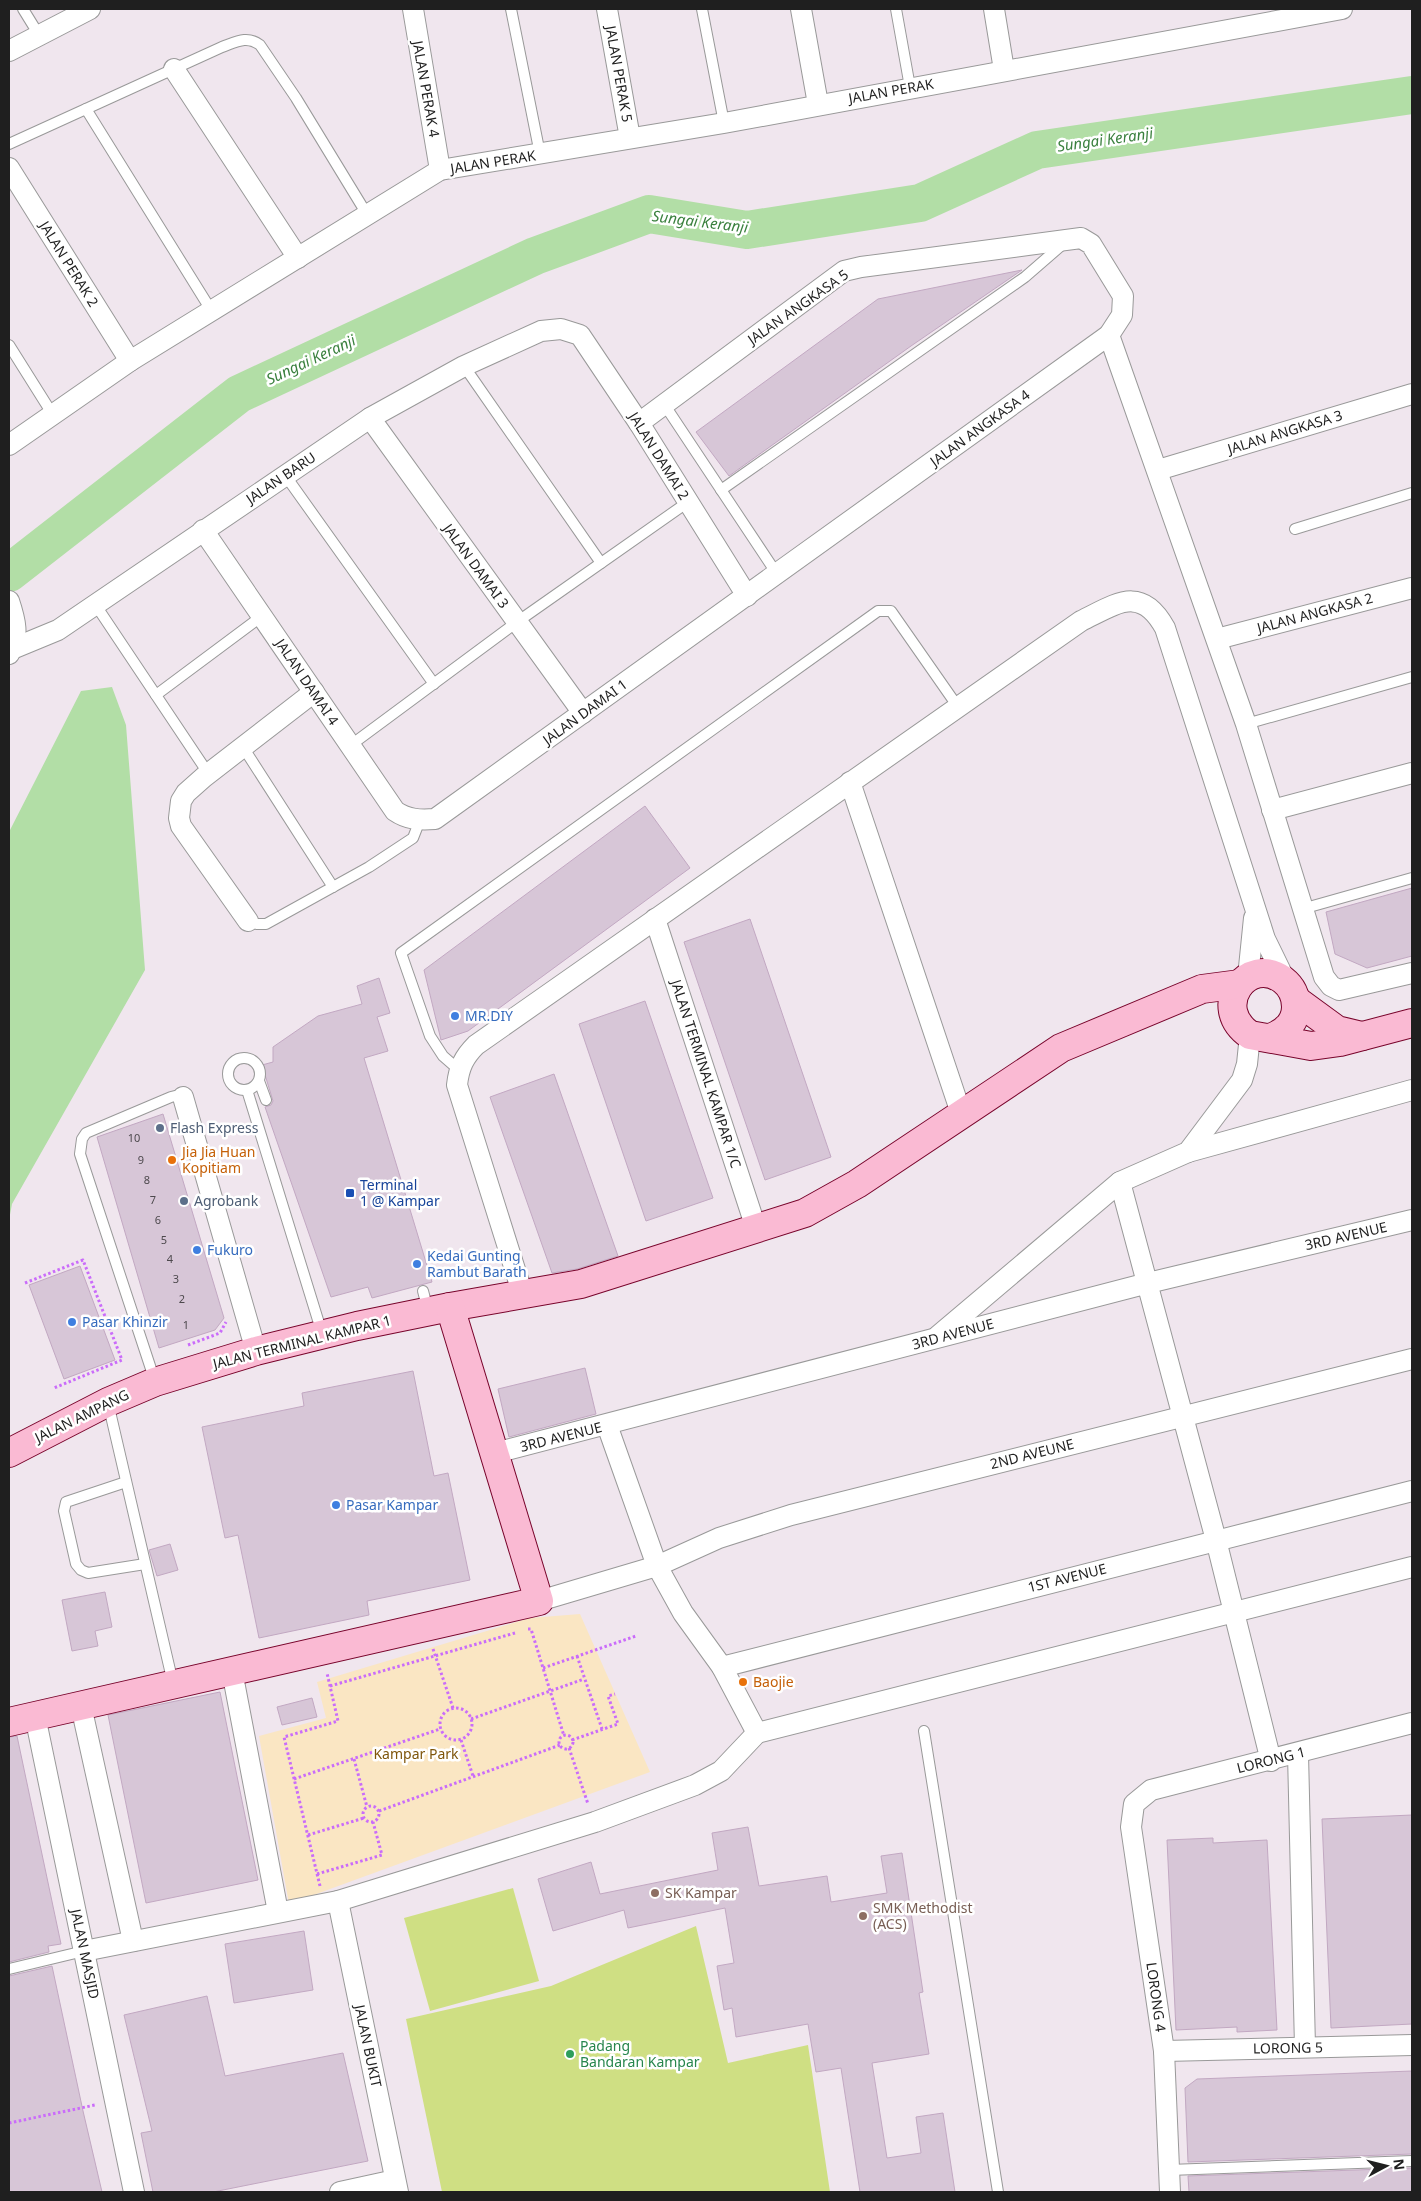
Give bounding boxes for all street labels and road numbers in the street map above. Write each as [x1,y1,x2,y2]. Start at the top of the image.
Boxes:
street label: JALAN PERAK 5 [601,22,637,124]
street label: JALAN PERAK 4 [408,37,444,139]
street label: JALAN PERAK [845,74,935,108]
street label: JALAN PERAK [447,145,537,178]
street label: JALAN PERAK 2 [34,216,103,310]
street label: JALAN ANGKASA 5 [742,265,852,350]
street label: JALAN ANGKASA 4 [924,385,1033,471]
street label: JALAN ANGKASA 3 [1223,405,1345,459]
street label: JALAN DAMAI 2 [624,406,694,503]
street label: JALAN BARU [240,447,319,509]
street label: JALAN DAMAI 3 [438,518,514,612]
street label: JALAN ANGKASA 2 [1253,588,1375,638]
street label: JALAN DAMAI 4 [270,633,343,729]
street label: JALAN DAMAI 1 [537,674,631,750]
street label: JALAN TERMINAL KAMPAR 1/C [666,975,746,1171]
street label: 3RD AVENUE [1303,1217,1389,1254]
street label: JALAN TERMINAL KAMPAR 1 [209,1310,393,1373]
street label: 3RD AVENUE [910,1313,996,1354]
street label: JALAN AMPANG [30,1385,132,1447]
street label: 3RD AVENUE [518,1417,604,1456]
street label: 2ND AVEUNE [988,1434,1076,1473]
street label: 1ST AVENUE [1026,1559,1108,1596]
street label: LORONG 1 [1235,1742,1307,1777]
street label: JALAN MASJID [66,1905,104,2001]
street label: LORONG 4 [1142,1961,1171,2033]
street label: JALAN BUKIT [350,2001,387,2089]
street label: LORONG 5 [1253,2037,1323,2058]

